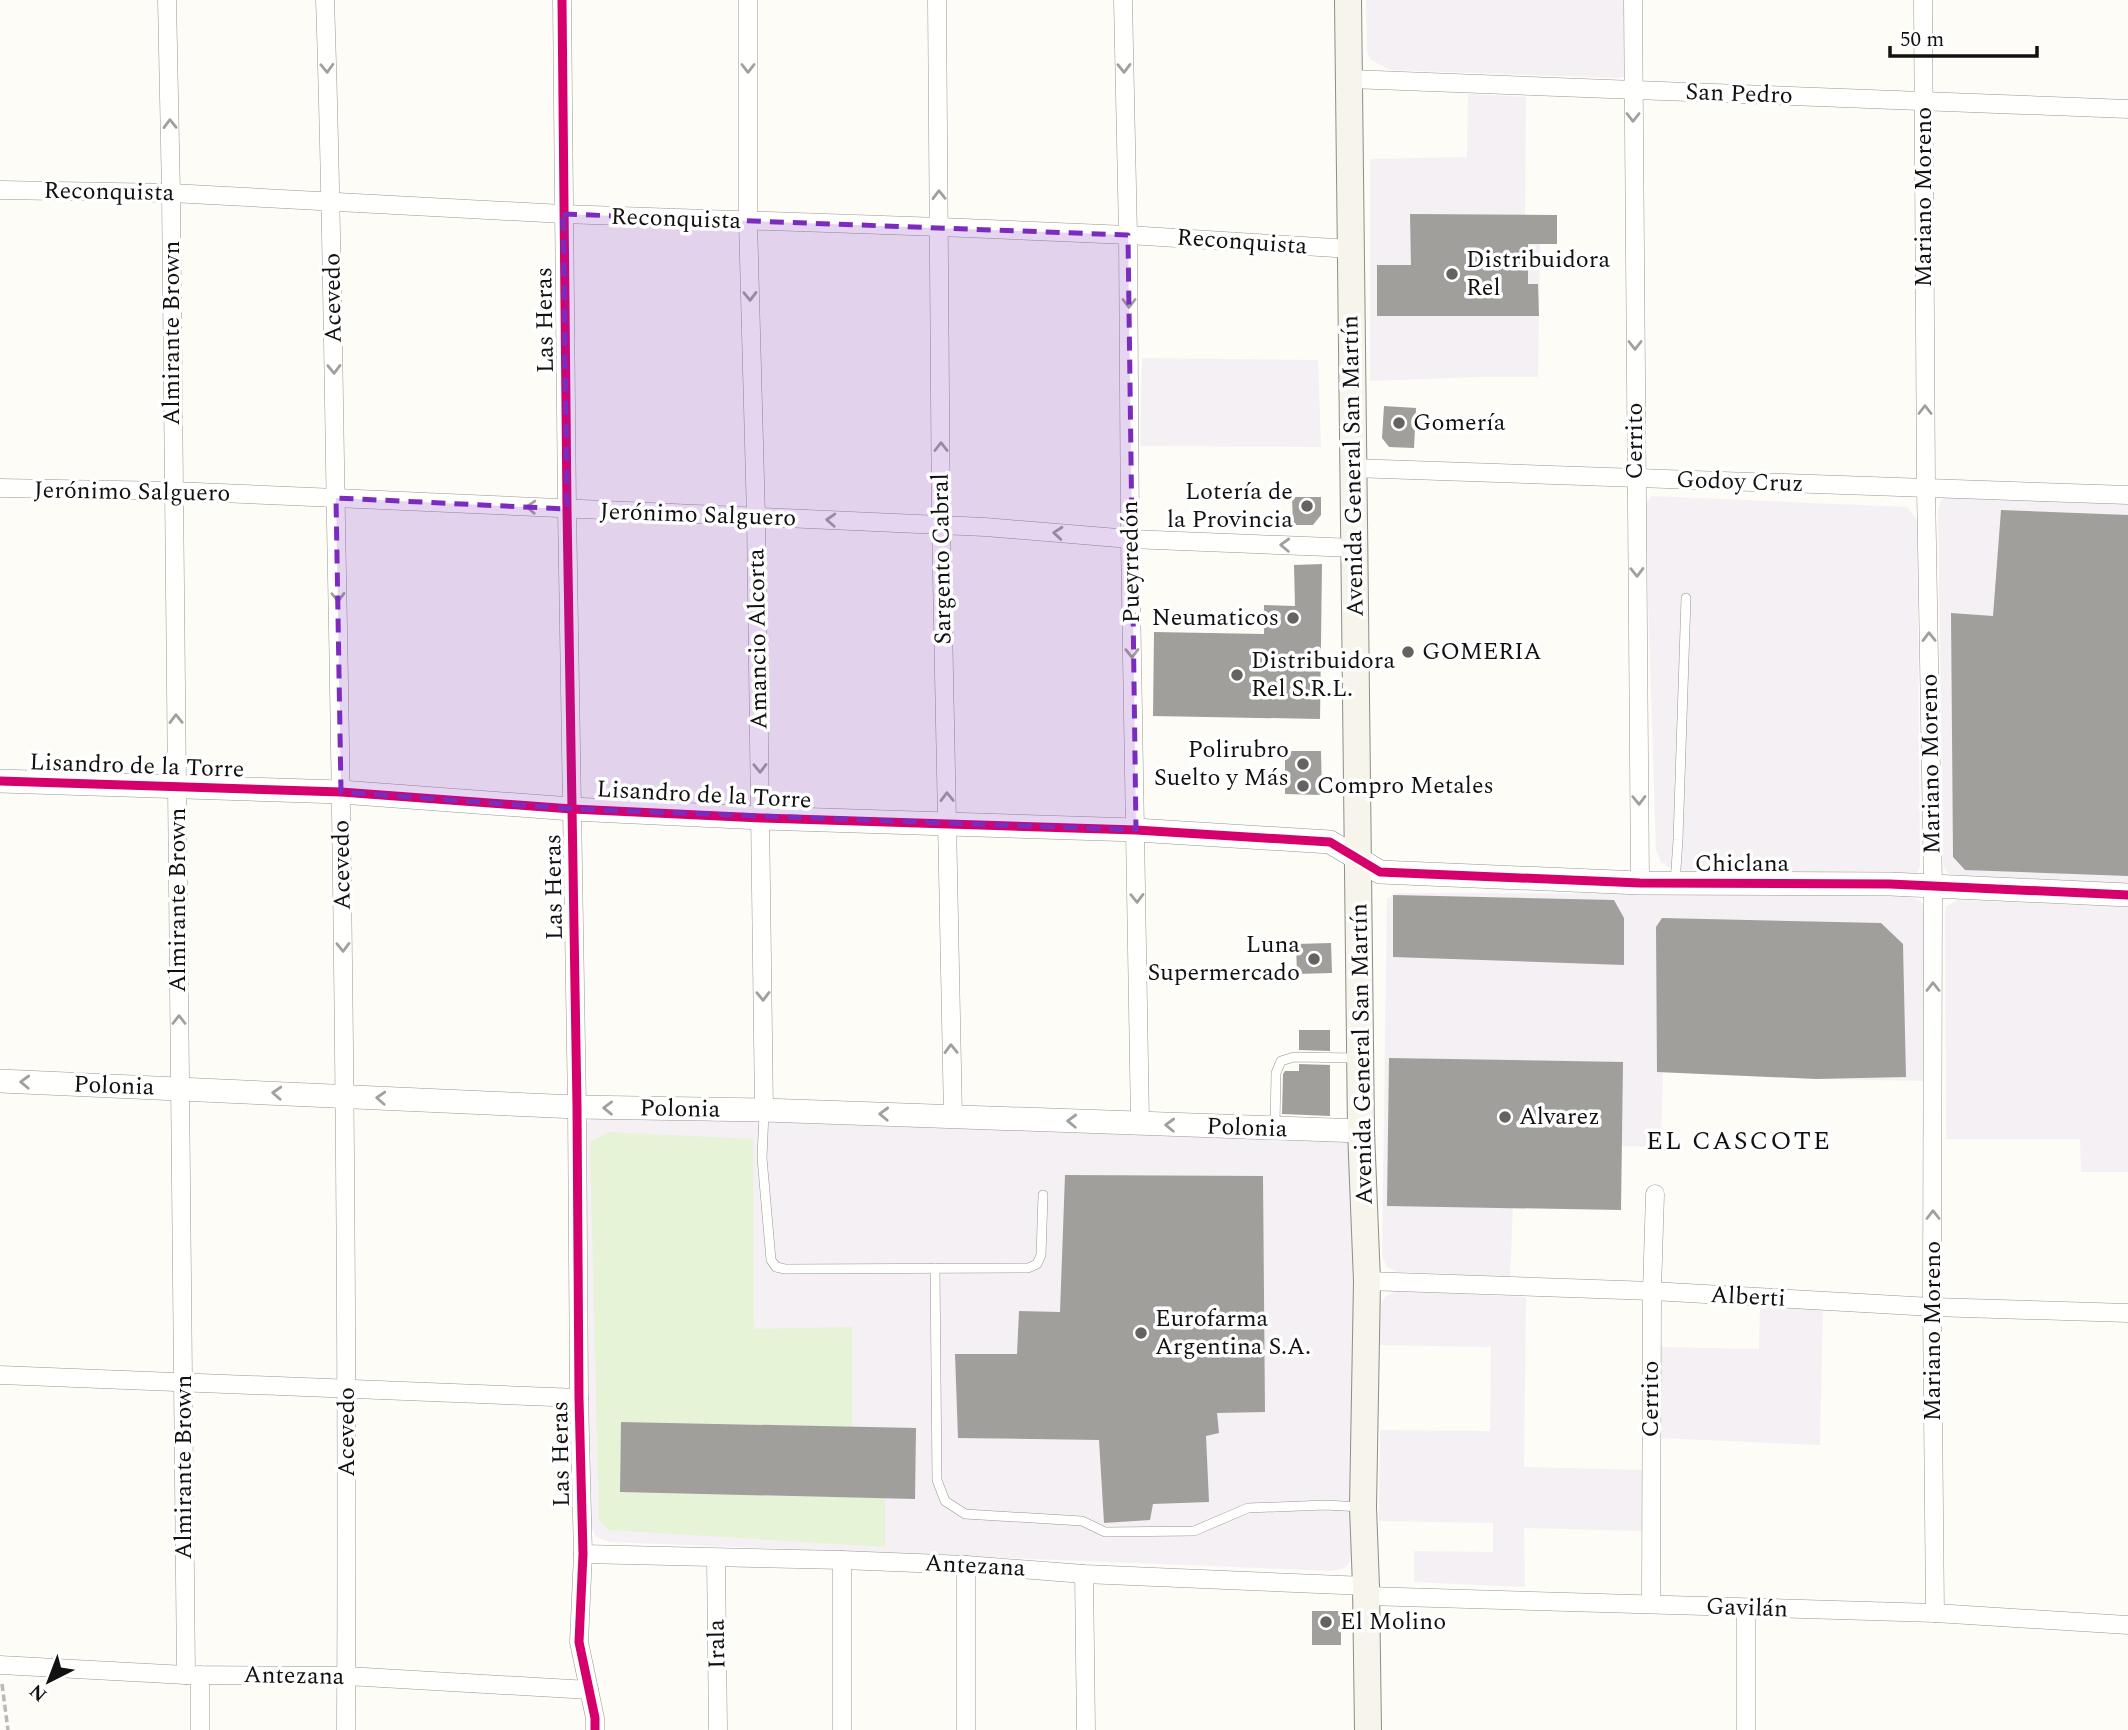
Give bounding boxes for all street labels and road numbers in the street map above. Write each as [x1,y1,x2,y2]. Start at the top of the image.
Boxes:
street label: San Pedro [1685,74,1793,114]
street label: Mariano Moreno [1906,107,1942,287]
street label: Reconquista [43,173,175,211]
street label: Reconquista [610,199,742,239]
street label: Reconquista [1176,219,1309,265]
street label: Almirante Brown [154,241,190,425]
street label: Acevedo [314,253,352,343]
street label: Las Heras [526,267,564,373]
street label: Avenida General San Martín [1332,315,1374,617]
street label: Cerrito [1617,402,1653,480]
street label: Godoy Cruz [1676,462,1804,502]
street label: Jerónimo Salguero [33,472,231,512]
street label: Sargento Cabral [923,473,961,645]
street label: Jerónimo Salguero [599,494,797,536]
street label: Pueyrredón [1112,500,1150,624]
street label: Amancio Alcorta [738,548,778,730]
street label: Mariano Moreno [1911,673,1951,855]
street label: Lisandro de la Torre [29,744,245,788]
street label: Lisandro de la Torre [596,771,812,819]
street label: Almirante Brown [160,808,196,992]
street label: Acevedo [323,820,361,910]
street label: Las Heras [535,834,573,940]
street label: Chiclana [1695,846,1790,882]
street label: Avenida General San Martín [1341,903,1383,1205]
street label: Polonia [73,1067,155,1105]
street label: Polonia [639,1090,721,1128]
street label: Polonia [1206,1109,1288,1147]
street label: Mariano Moreno [1915,1241,1951,1421]
street label: Alberti [1709,1277,1787,1317]
street label: Cerrito [1633,1360,1669,1438]
street label: Almirante Brown [166,1375,202,1559]
street label: Acevedo [329,1387,365,1477]
street label: Las Heras [542,1401,580,1507]
street label: Antezana [924,1545,1027,1587]
street label: Gavilán [1705,1589,1789,1627]
street label: Irala [699,1619,735,1669]
street label: Antezana [243,1657,345,1695]

